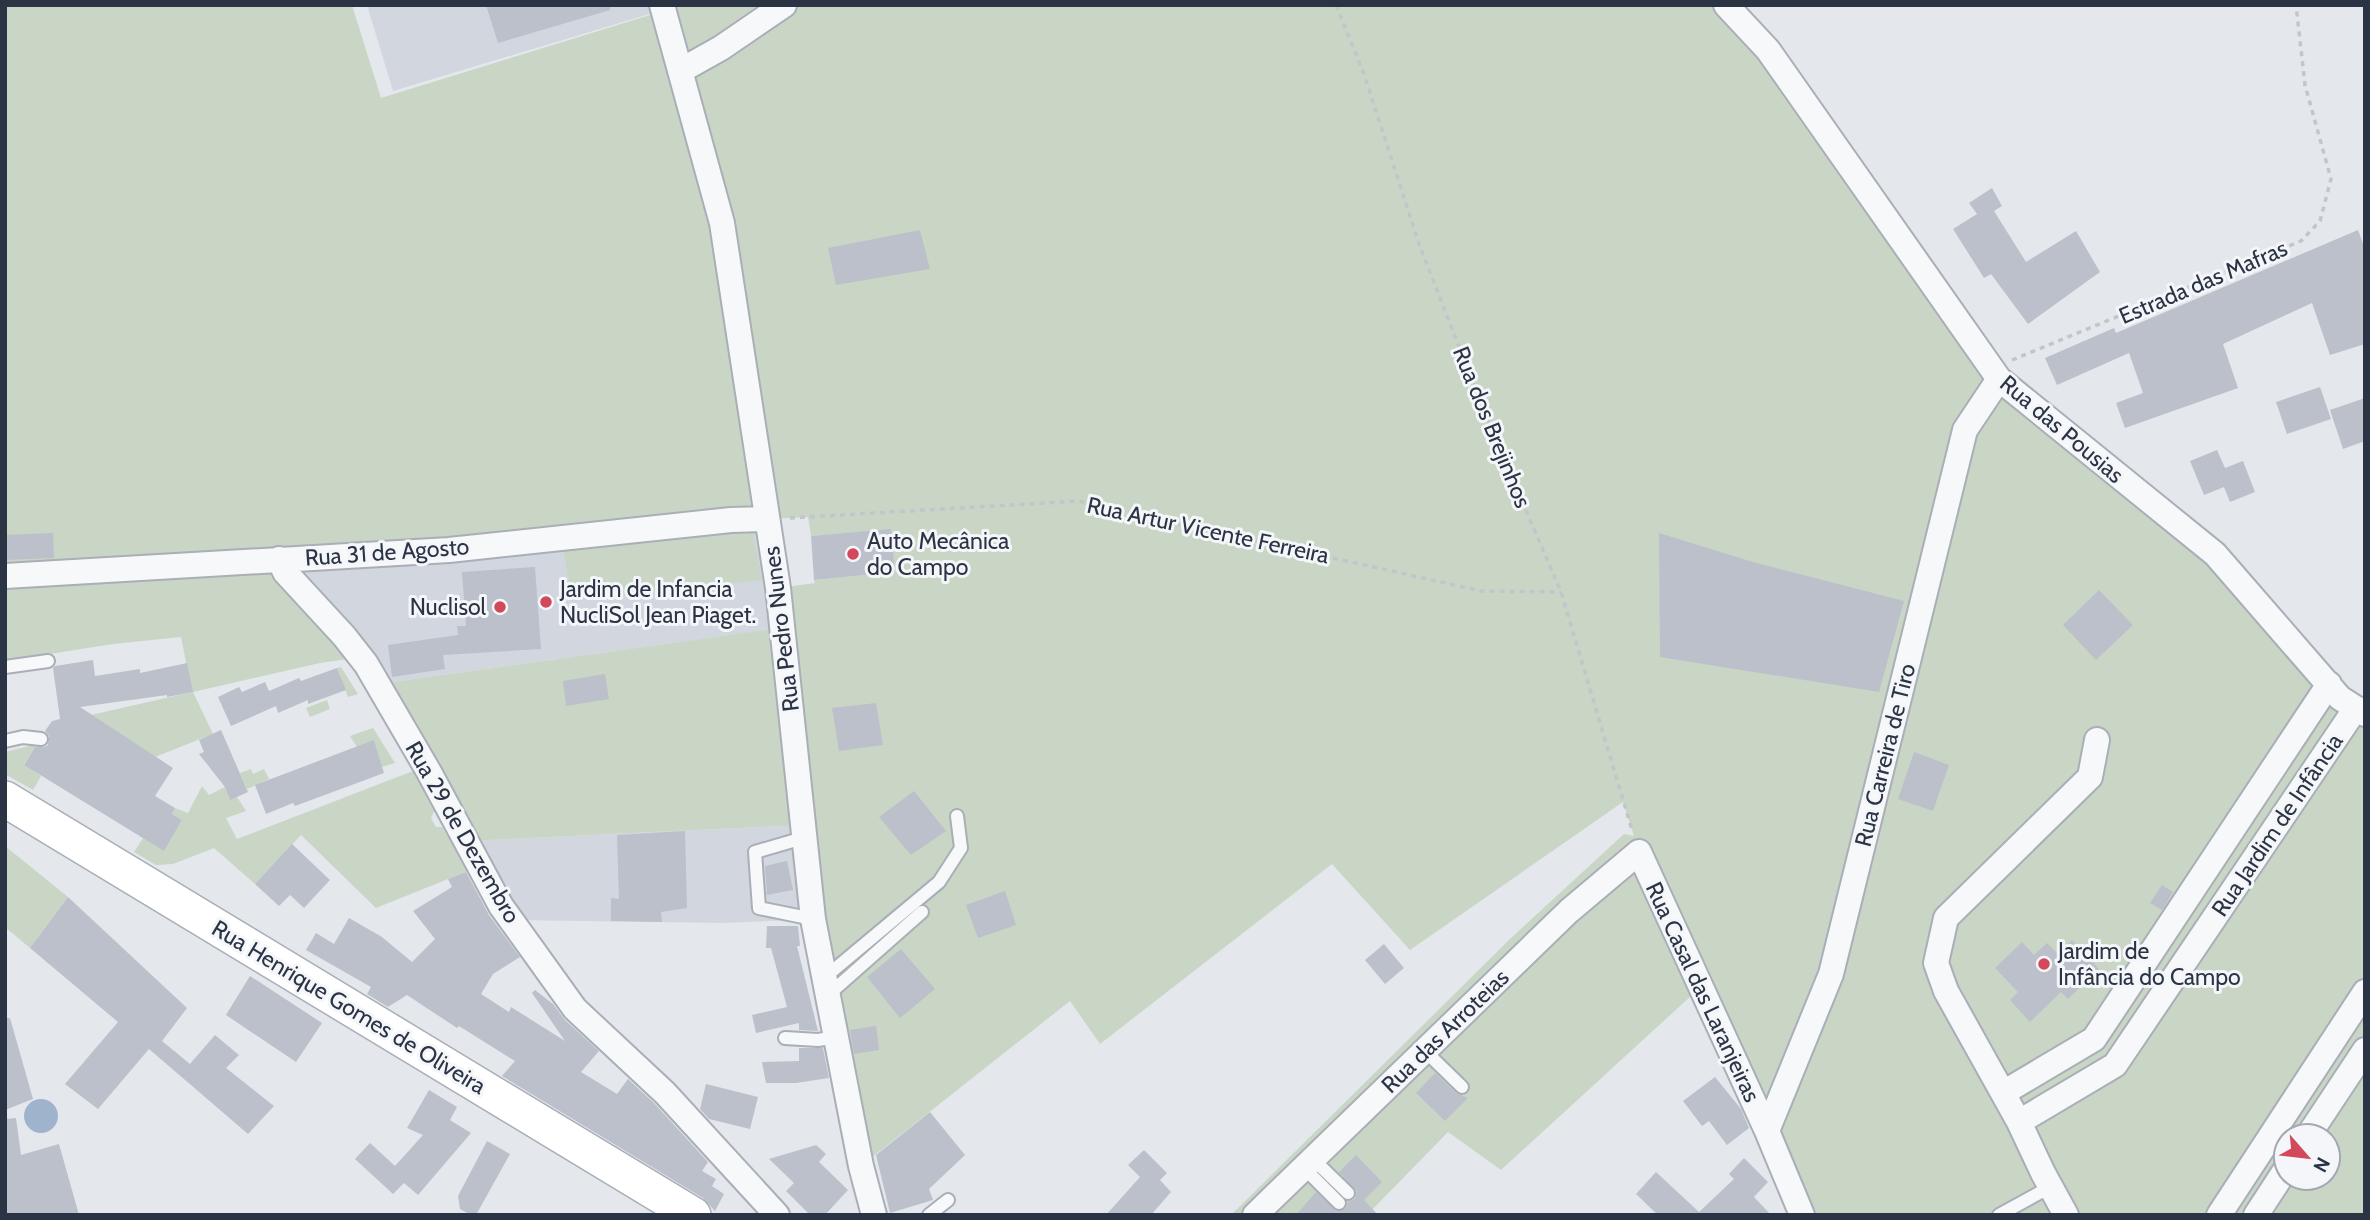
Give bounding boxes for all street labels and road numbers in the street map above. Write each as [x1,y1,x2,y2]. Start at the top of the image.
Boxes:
street label: Estrada das Mafras [2115,234,2291,330]
street label: Rua dos Brejinhos [1447,342,1537,512]
street label: Rua das Pousias [1994,369,2130,489]
street label: Rua Artur Vicente Ferreira [1084,491,1332,569]
street label: Rua 31 de Agosto [304,532,470,572]
street label: Rua Pedro Nunes [757,545,805,713]
street label: Rua Carreira de Tiro [1849,661,1921,849]
street label: Rua Jardim de Infância [2205,728,2349,922]
street label: Rua 29 de Dezembro [400,736,526,928]
street label: Rua Casal das Laranjeiras [1640,878,1766,1106]
street label: Rua Henrique Gomes de Oliveira [207,914,491,1100]
street label: Rua das Arroteias [1376,963,1514,1099]

